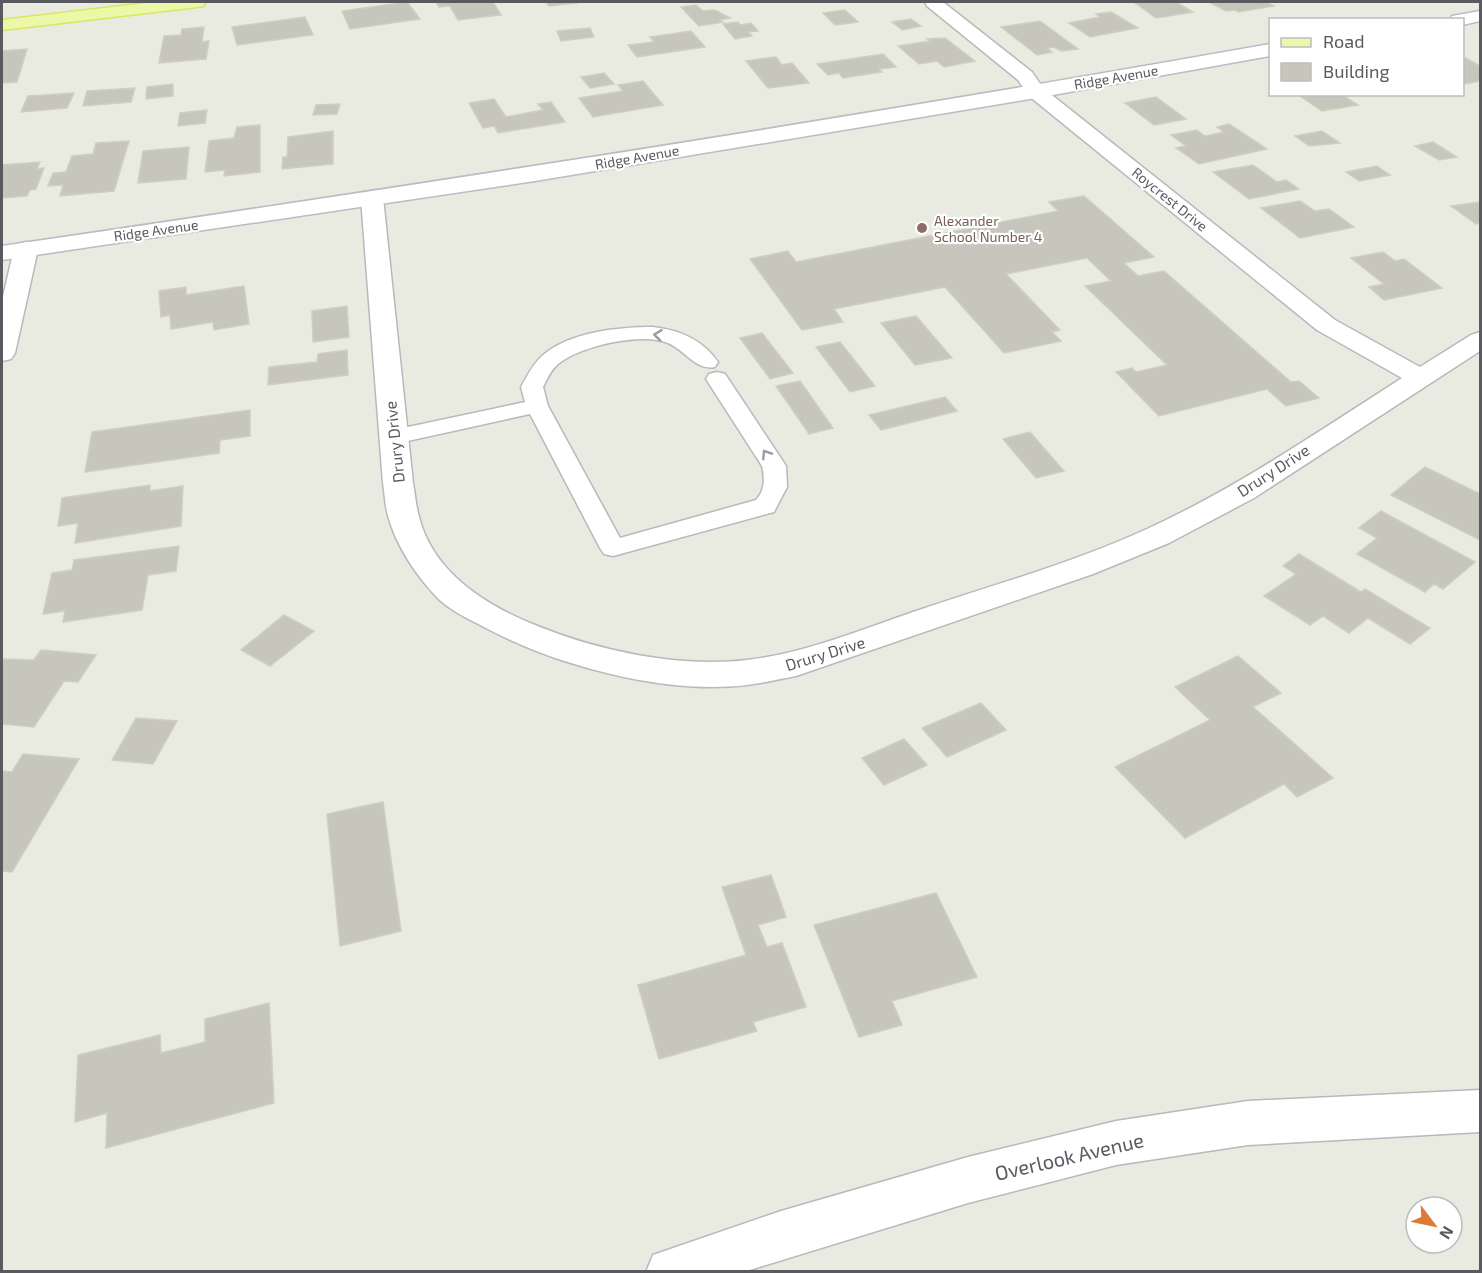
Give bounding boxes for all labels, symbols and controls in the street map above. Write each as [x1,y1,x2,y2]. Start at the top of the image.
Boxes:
legend [1269,18,1464,96]
text: Road [1323,30,1364,52]
text: Building [1323,60,1390,82]
street label: Ridge Avenue [1073,61,1159,93]
street label: Ridge Avenue [594,141,680,173]
street label: Roycrest Drive [1129,163,1211,235]
place label: Alexander School Number 4 [934,212,1042,245]
street label: Ridge Avenue [113,216,199,244]
marker: Alexander School Number 4 [915,221,929,235]
one-way arrow [653,329,662,342]
street label: Drury Drive [380,400,408,484]
street label: Drury Drive [1233,440,1313,500]
one-way arrow [762,450,773,461]
street label: Drury Drive [783,632,867,674]
street label: Overlook Avenue [992,1127,1146,1185]
north arrow [1404,1195,1464,1255]
text: N [1436,1223,1458,1243]

